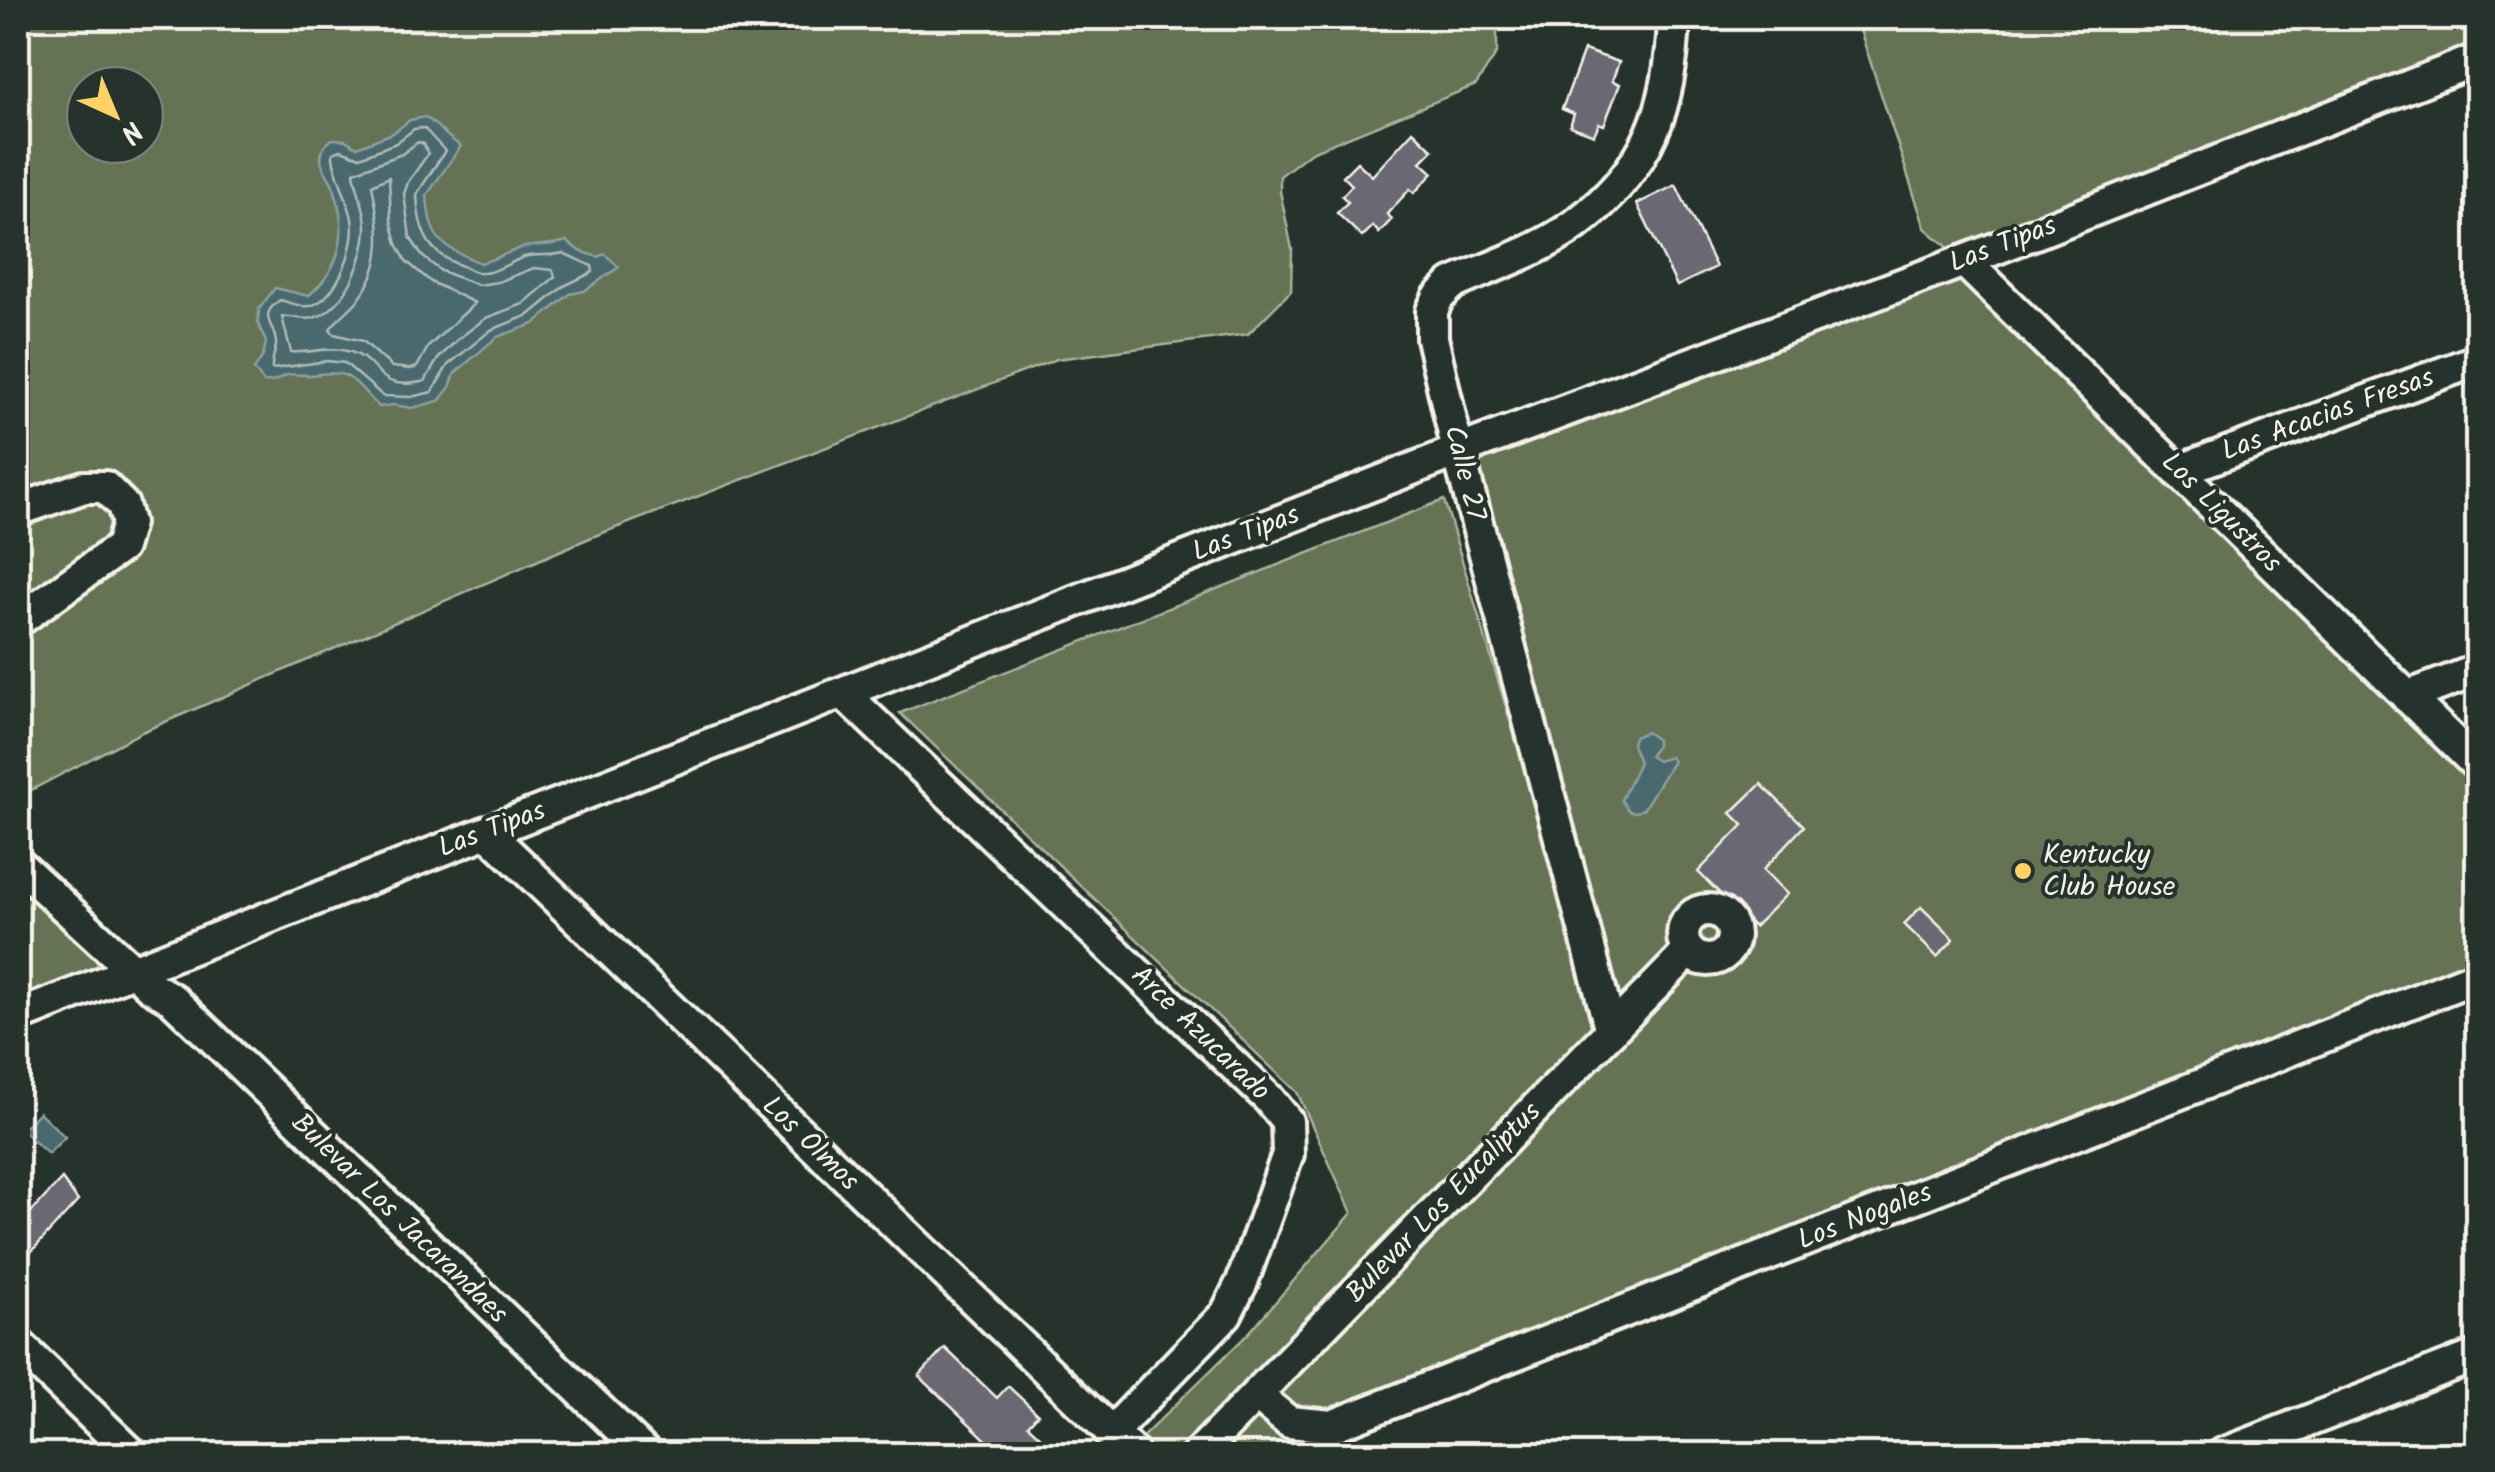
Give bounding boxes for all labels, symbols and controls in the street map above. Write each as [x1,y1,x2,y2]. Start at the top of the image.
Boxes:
north arrow [65,65,165,165]
text: N [108,109,153,154]
street label: Las Tipas [1943,204,2063,286]
street label: Las Acacias Fresas [2215,356,2441,474]
street label: Calle 27 [1430,421,1498,526]
street label: Los Ligustros [2150,442,2292,584]
street label: Las Tipas [1186,493,1306,575]
street label: Las Tipas [432,789,552,871]
place label: Kentucky Club House [2043,833,2176,910]
marker: Kentucky Club House [2012,860,2034,882]
street label: Arce Azucarado [1120,955,1280,1113]
street label: Los Olmos [750,1085,870,1203]
street label: Bulevar Los Eucaliptus [1335,1092,1553,1314]
street label: Bulevar Los Jacarandaes [280,1103,518,1335]
street label: Los Nogales [1791,1171,1939,1263]

